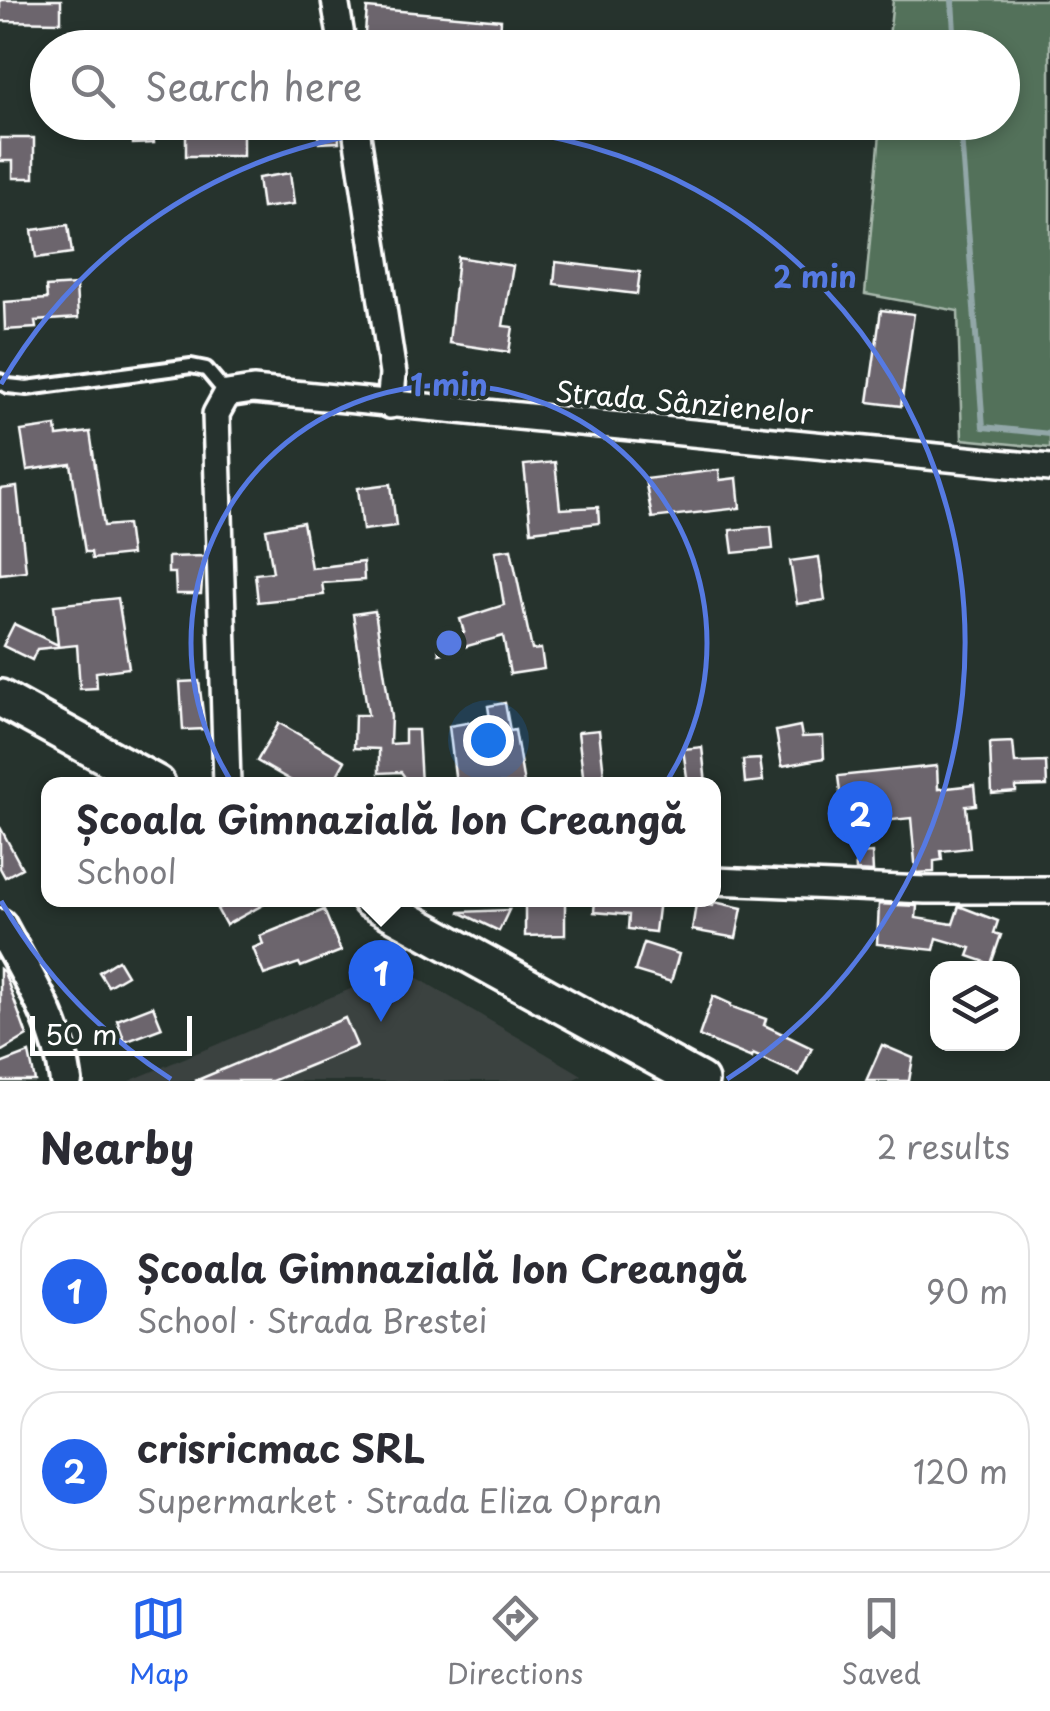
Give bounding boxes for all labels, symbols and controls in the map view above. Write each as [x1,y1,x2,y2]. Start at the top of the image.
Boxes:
search box [30,30,1020,140]
text: Search here [145,57,362,114]
icon: search [65,58,120,113]
text: 2 min [773,253,857,298]
text: 1 min [410,361,488,406]
street label: Strada Sânzienelor [554,369,815,434]
centre of rings [431,625,467,661]
your location [463,715,514,766]
popup [41,777,721,907]
pin: 2 [828,780,892,863]
text: Școala Gimnazială Ion Creangă [76,790,686,847]
text: School [76,847,177,895]
pin: 1 [348,940,414,1022]
map controls [930,961,1020,1051]
button: layers [930,961,1020,1051]
scale bar [30,1011,192,1056]
text: 50 m [45,1012,118,1055]
text: Nearby [40,1115,194,1178]
text: 2 results [877,1122,1010,1170]
text: Școala Gimnazială Ion Creangă [137,1239,747,1296]
text: 1 [67,1267,82,1315]
text: 90 m [926,1267,1008,1315]
text: School · Strada Brestei [137,1296,487,1344]
text: crisricmac SRL [137,1419,425,1476]
text: 2 [63,1447,86,1495]
text: 120 m [913,1447,1008,1495]
text: Supermarket · Strada Eliza Opran [137,1476,662,1524]
tab: Map [129,1591,189,1694]
tab: Directions [447,1591,583,1694]
tab: Saved [841,1591,921,1694]

